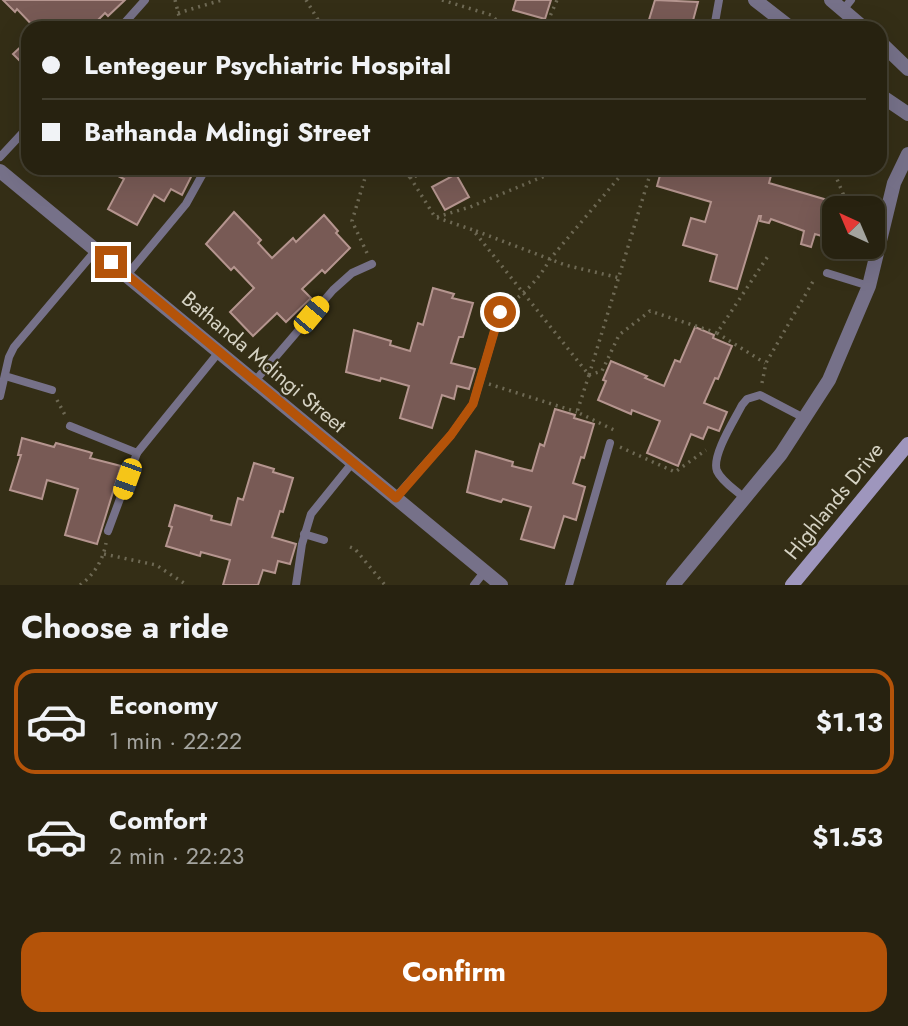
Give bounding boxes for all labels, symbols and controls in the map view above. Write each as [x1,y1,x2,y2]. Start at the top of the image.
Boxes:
text: Lentegeur Psychiatric Hospital [84,46,451,84]
text: Bathanda Mdingi Street [84,113,370,151]
north arrow [822,196,886,259]
map controls [822,196,885,259]
route end [95,246,127,278]
street label: Bathanda Mdingi Street [175,284,353,440]
car [290,292,333,338]
route start [484,296,516,328]
street label: Highlands Drive [777,436,891,566]
car [110,456,145,502]
text: Choose a ride [21,604,229,650]
text: Economy [109,686,218,724]
icon: car [25,690,88,753]
text: $1.13 [816,703,883,741]
text: 1 min · 22:22 [109,724,242,758]
text: Comfort [109,801,207,839]
icon: car [25,805,88,868]
text: $1.53 [812,818,883,856]
text: 2 min · 22:23 [109,839,244,873]
button: Confirm [21,932,887,1012]

